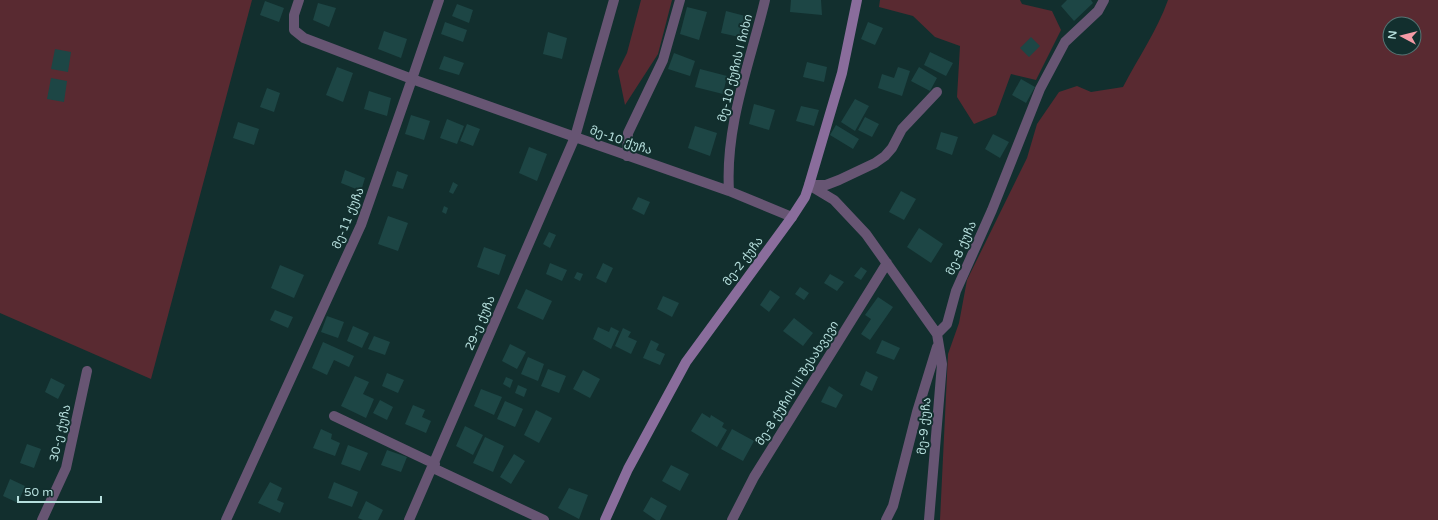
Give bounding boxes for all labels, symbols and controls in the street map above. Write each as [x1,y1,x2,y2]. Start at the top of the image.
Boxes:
street label: მე-10 ქუჩის I ჩიხი [715,13,755,123]
north arrow [1382,16,1422,56]
text: N [1386,30,1400,40]
street label: მე-10 ქუჩა [588,123,654,157]
street label: მე-11 ქუჩა [329,185,367,251]
street label: მე-8 ქუჩა [943,219,979,277]
street label: მე-2 ქუჩა [720,234,766,288]
street label: 29-ე ქუჩა [462,293,498,353]
street label: მე-8 ქუჩის III შესახვევი [753,318,841,448]
street label: მე-9 ქუჩა [915,397,933,455]
street label: 30-ე ქუჩა [47,403,73,463]
scale bar [18,478,101,504]
text: 50 m [24,485,53,499]

